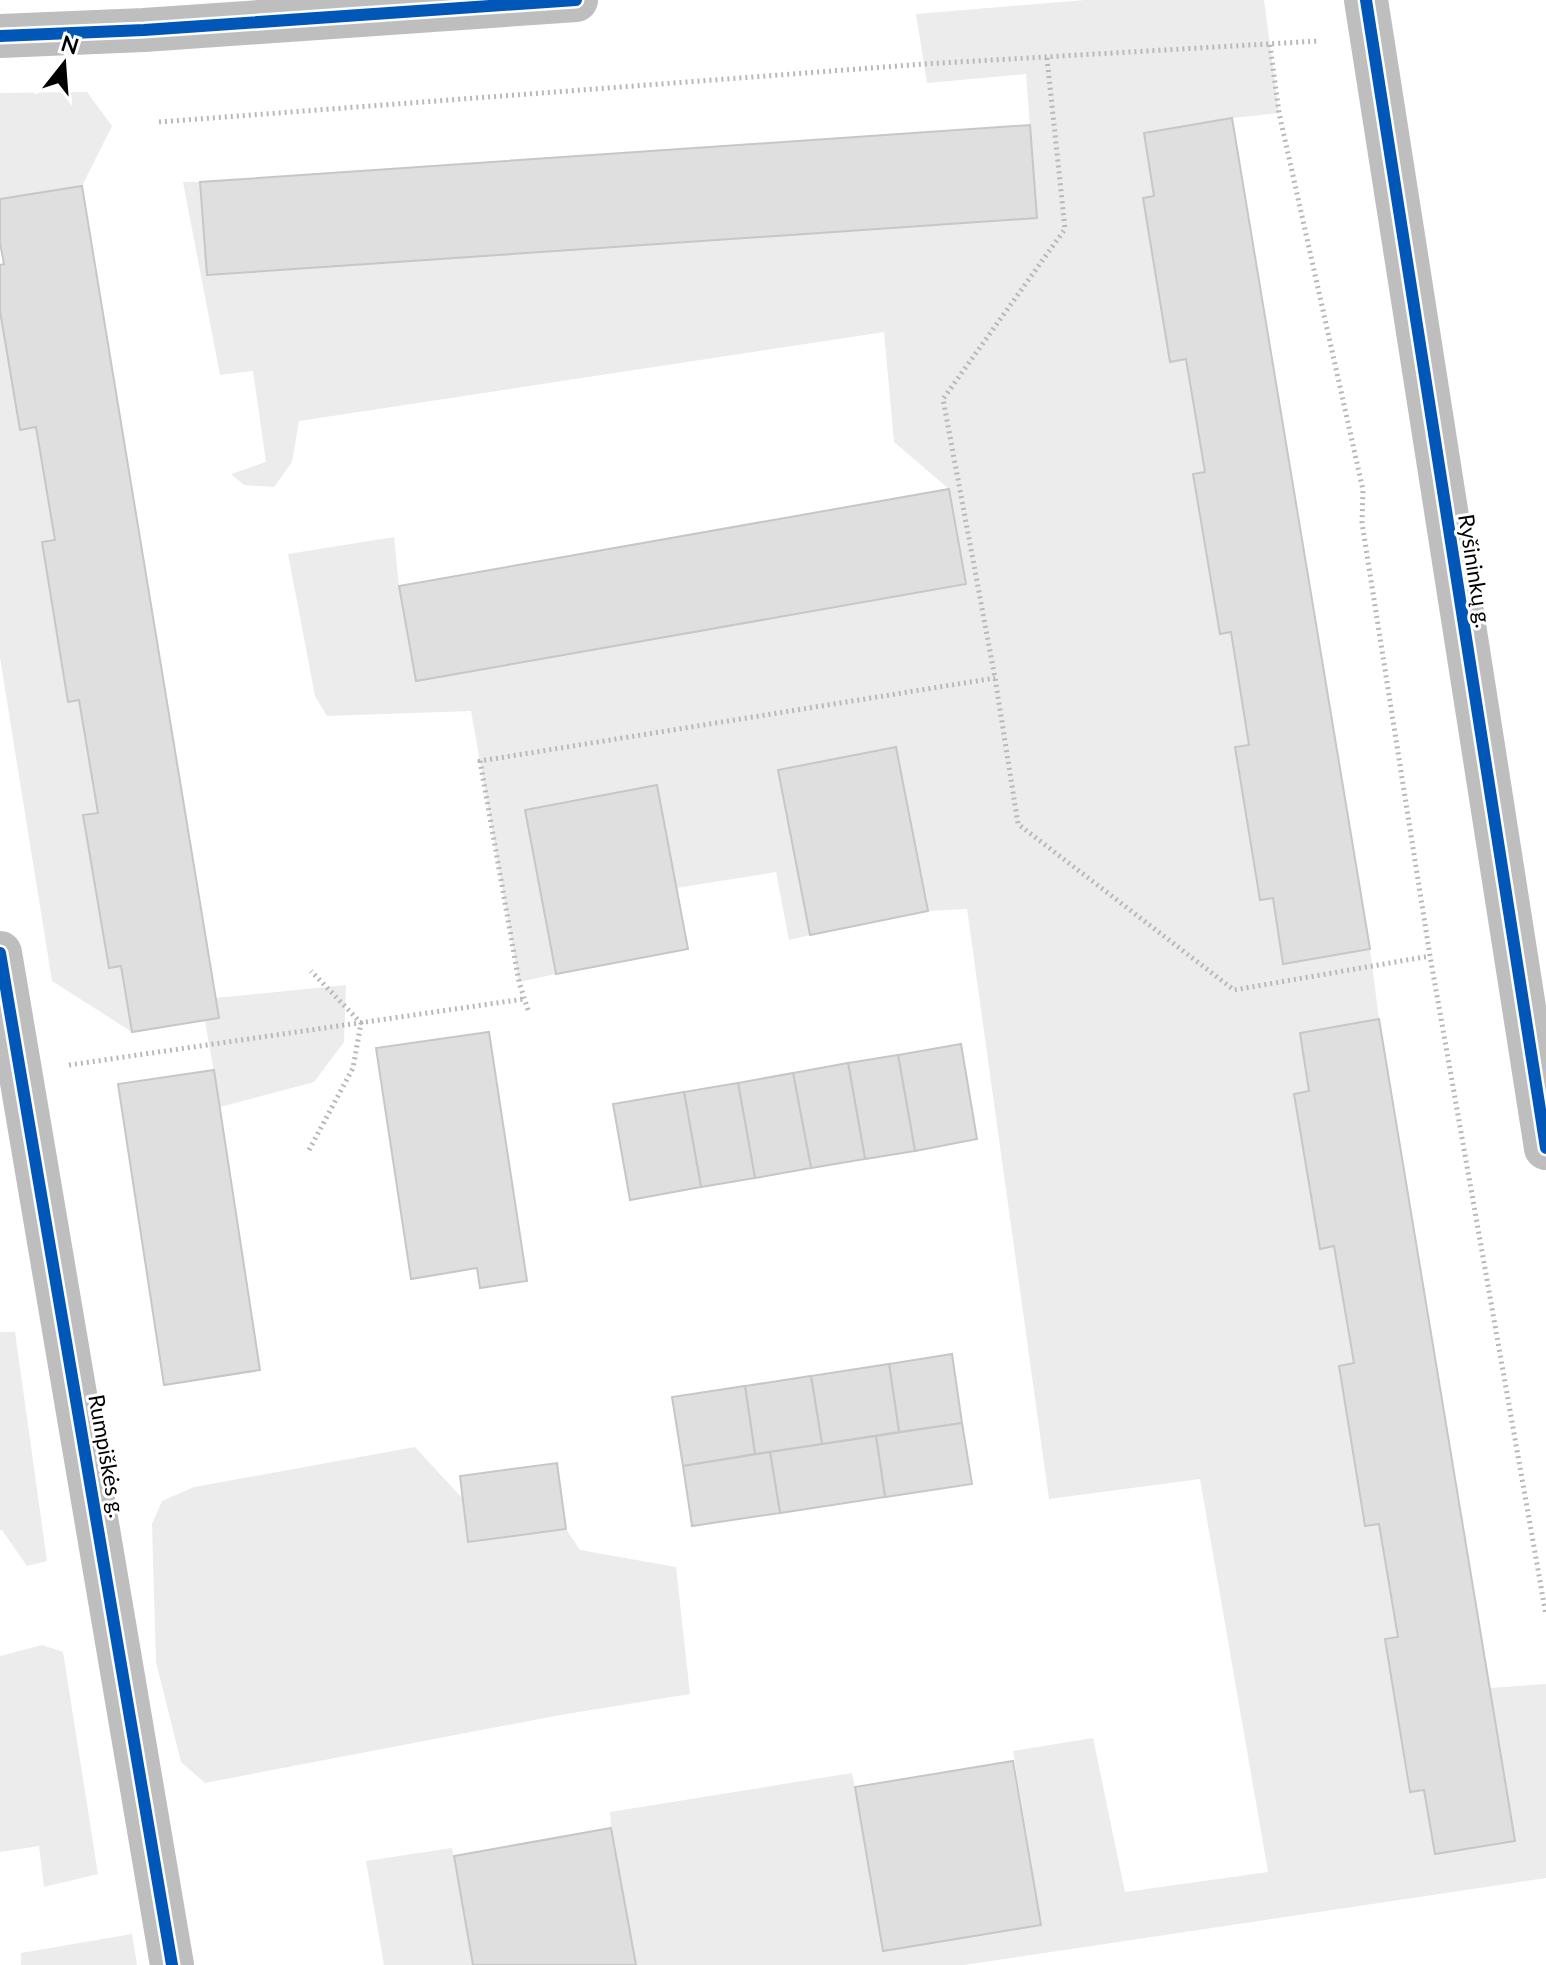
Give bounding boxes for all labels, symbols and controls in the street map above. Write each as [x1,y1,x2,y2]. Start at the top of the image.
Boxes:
north arrow [24,24,104,104]
text: N [58,29,82,60]
street label: Ryšininkų g. [1453,512,1498,630]
street label: Rumpiškės g. [83,1392,132,1520]

